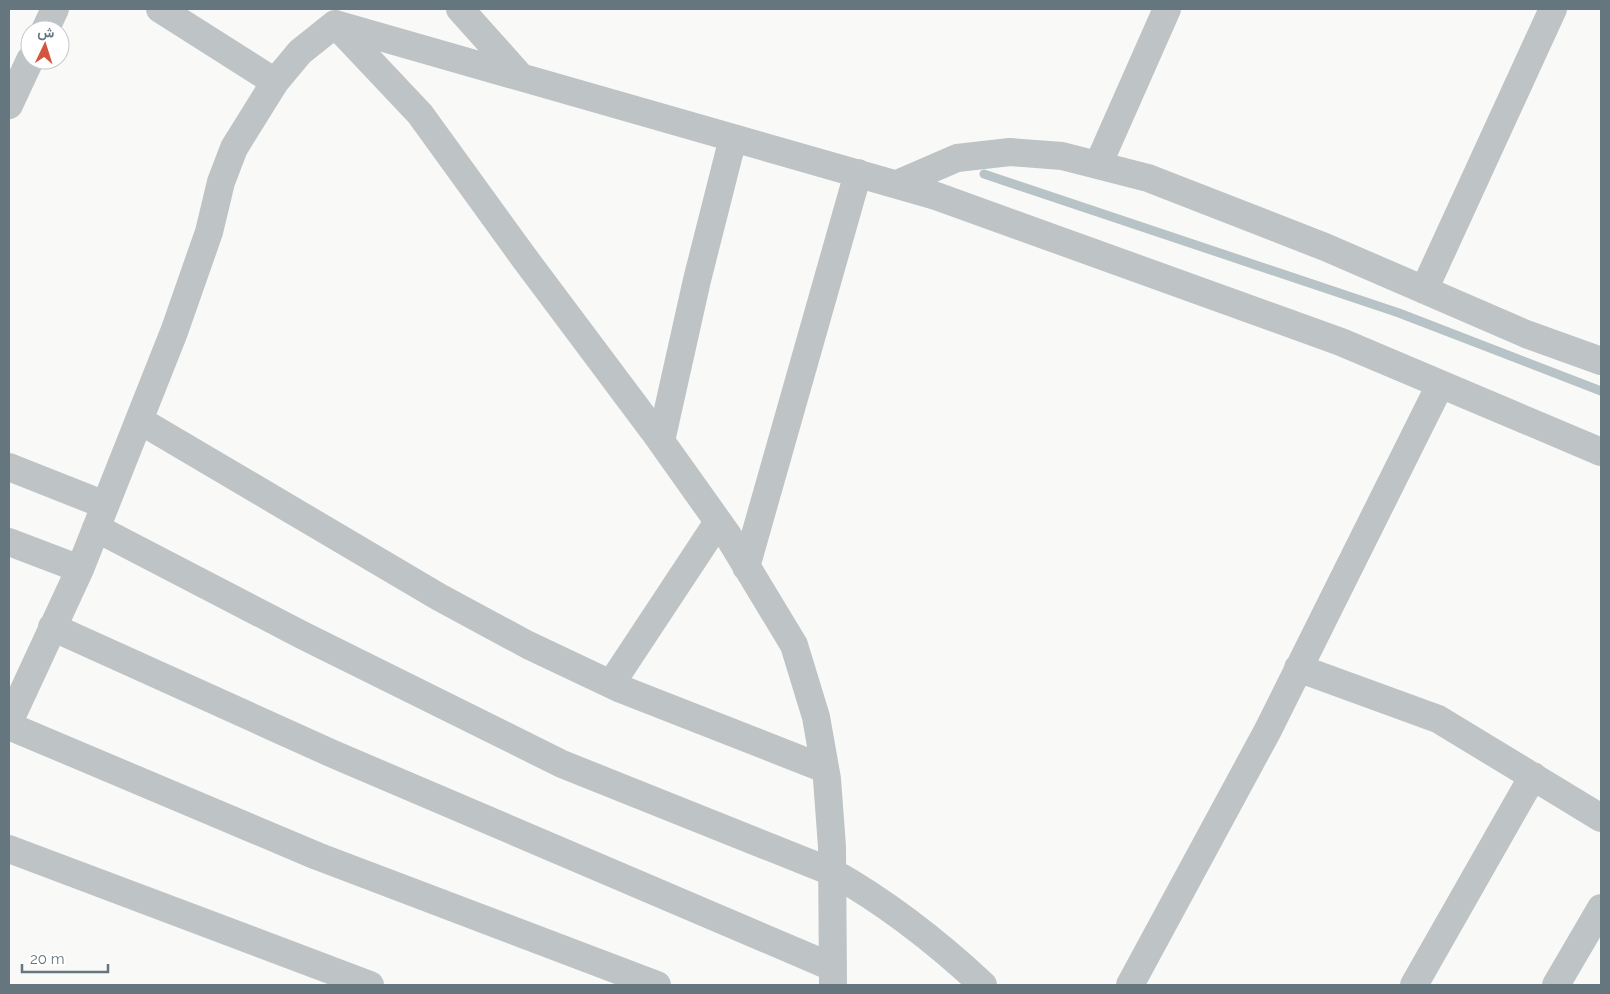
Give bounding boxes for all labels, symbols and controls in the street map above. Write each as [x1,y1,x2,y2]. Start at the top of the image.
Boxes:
north arrow [20,20,70,70]
text: ش [37,23,55,42]
scale bar [22,942,109,974]
text: 20 m [30,950,65,968]

